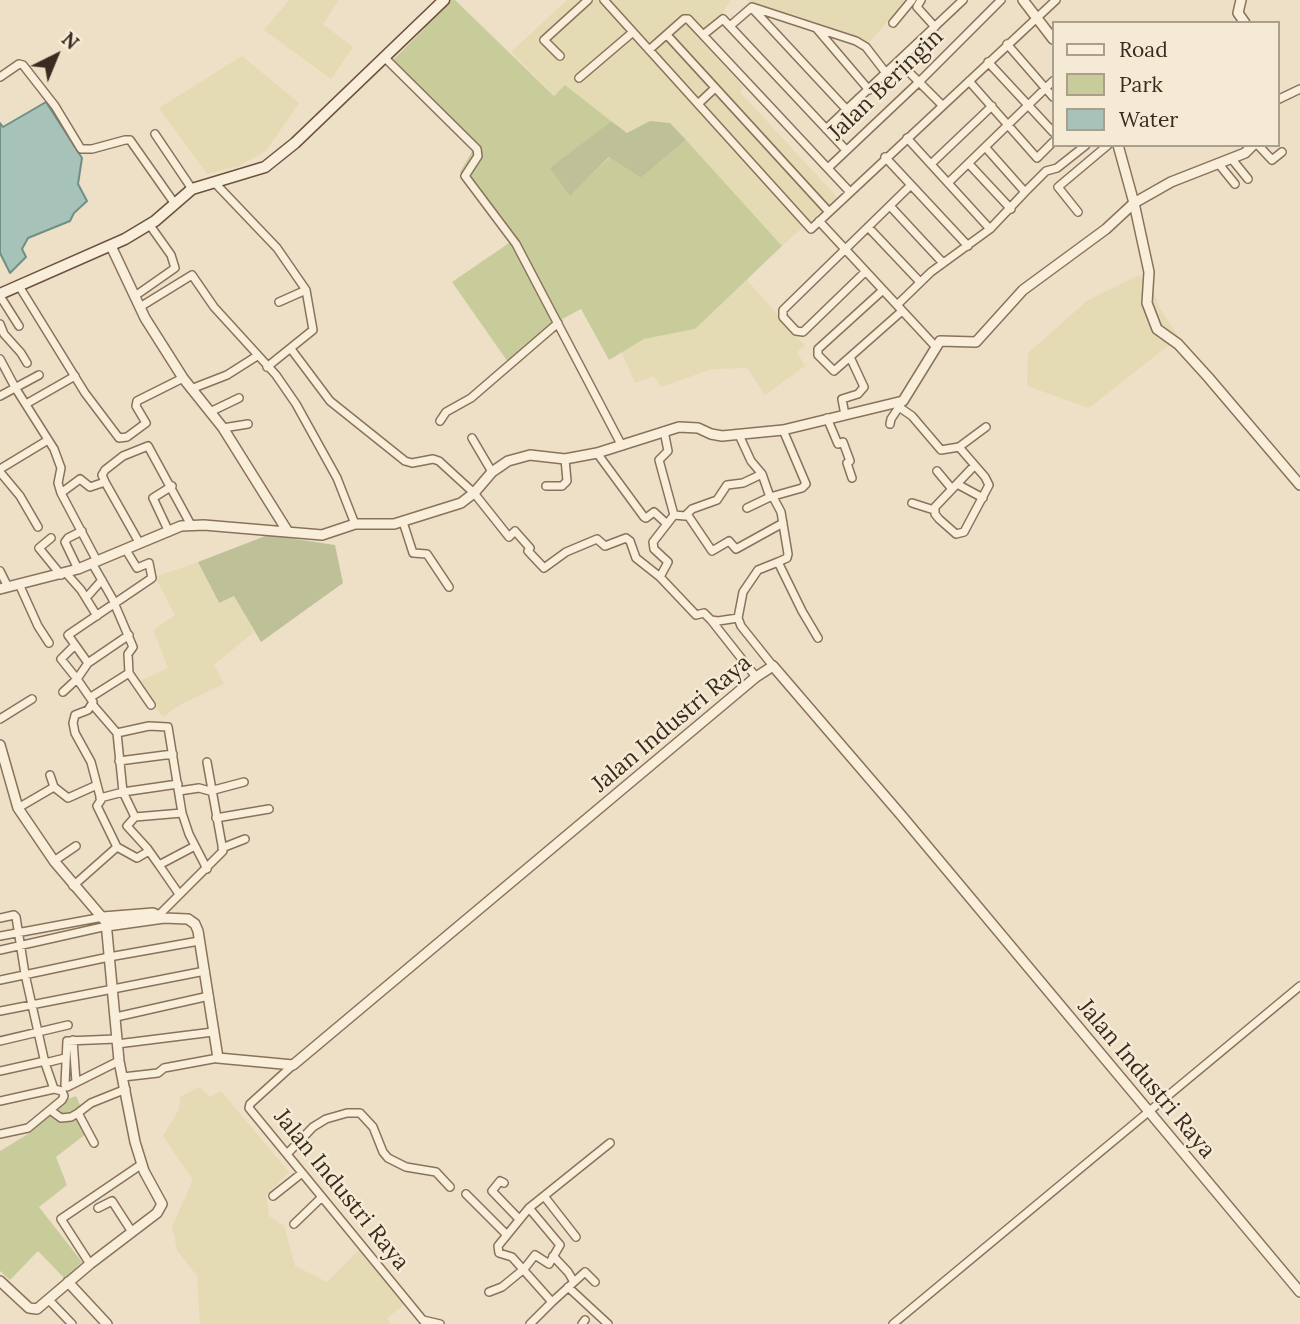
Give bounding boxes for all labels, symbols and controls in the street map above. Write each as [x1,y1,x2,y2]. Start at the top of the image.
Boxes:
north arrow [21,21,91,91]
legend [1052,21,1279,147]
street label: Jalan Beringin [823,23,949,147]
text: N [57,27,84,54]
text: Road [1119,36,1168,63]
text: Park [1119,71,1163,98]
text: Water [1119,106,1178,133]
street label: Jalan Industri Raya [587,649,757,799]
street label: Jalan Industri Raya [1071,994,1221,1164]
street label: Jalan Industri Raya [268,1104,414,1276]

